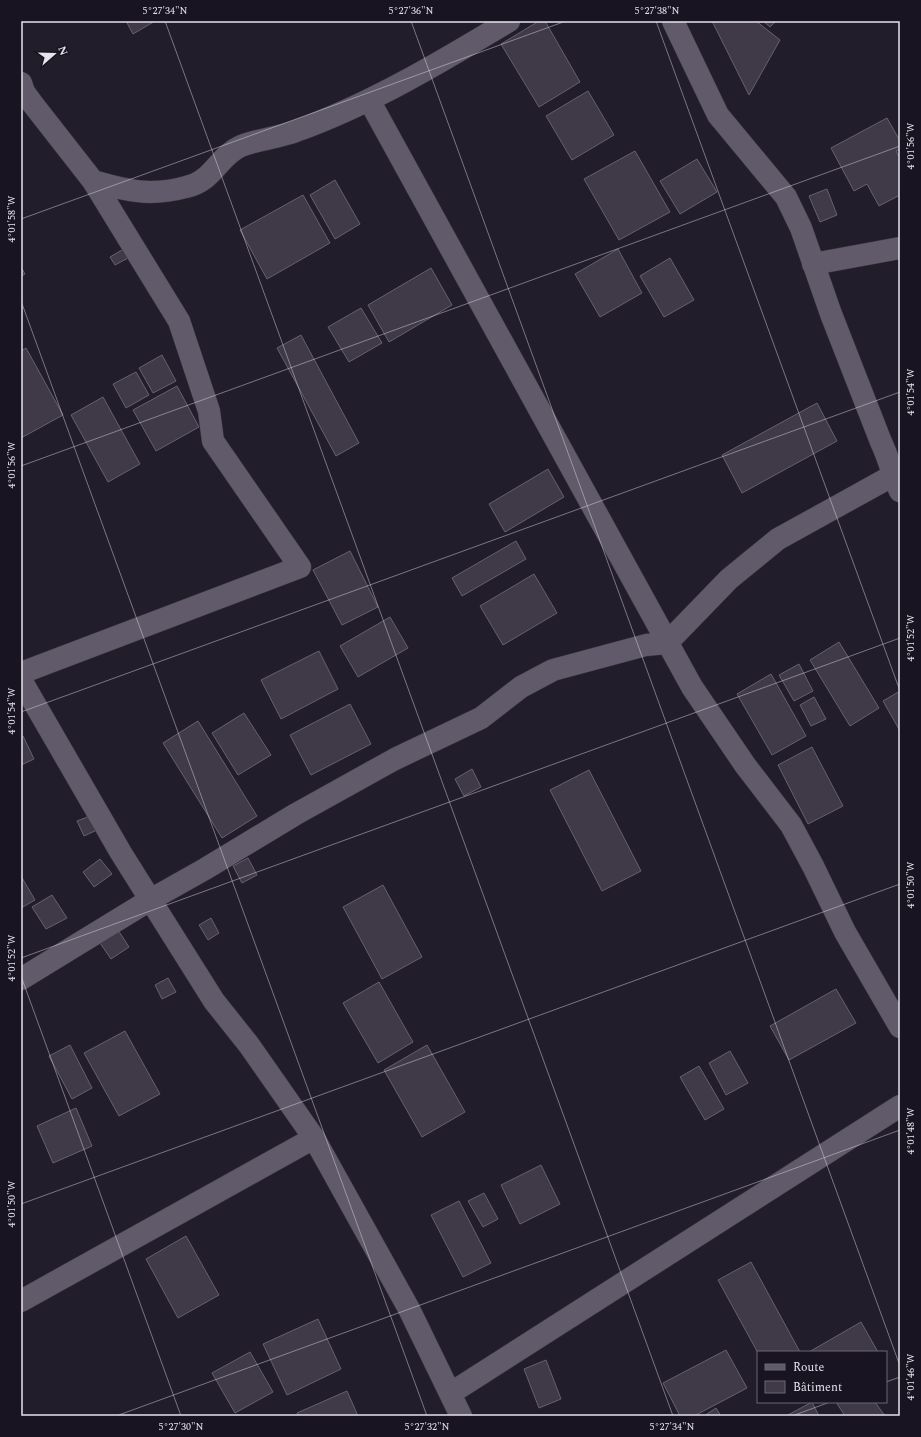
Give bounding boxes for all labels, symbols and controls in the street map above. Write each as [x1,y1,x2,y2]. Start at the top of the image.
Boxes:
text: 5°27'34"N [143,3,188,19]
text: 5°27'36"N [389,3,434,19]
text: 5°27'38"N [635,3,680,19]
north arrow [34,34,74,74]
text: N [53,44,72,58]
text: 4°01'56"W [903,122,919,169]
text: 4°01'58"W [4,195,20,242]
text: 4°01'54"W [903,368,919,415]
text: 4°01'56"W [4,441,20,488]
text: 4°01'52"W [903,614,919,661]
text: 4°01'54"W [4,687,20,734]
text: 4°01'50"W [903,861,919,908]
text: 4°01'52"W [4,934,20,981]
text: 4°01'48"W [903,1107,919,1154]
text: 4°01'50"W [4,1180,20,1227]
legend [757,1351,887,1403]
text: 4°01'46"W [903,1353,919,1400]
text: Route [793,1358,824,1377]
text: Bâtiment [793,1378,842,1397]
text: 5°27'30"N [159,1419,204,1435]
text: 5°27'32"N [405,1419,450,1435]
text: 5°27'34"N [650,1419,695,1435]

